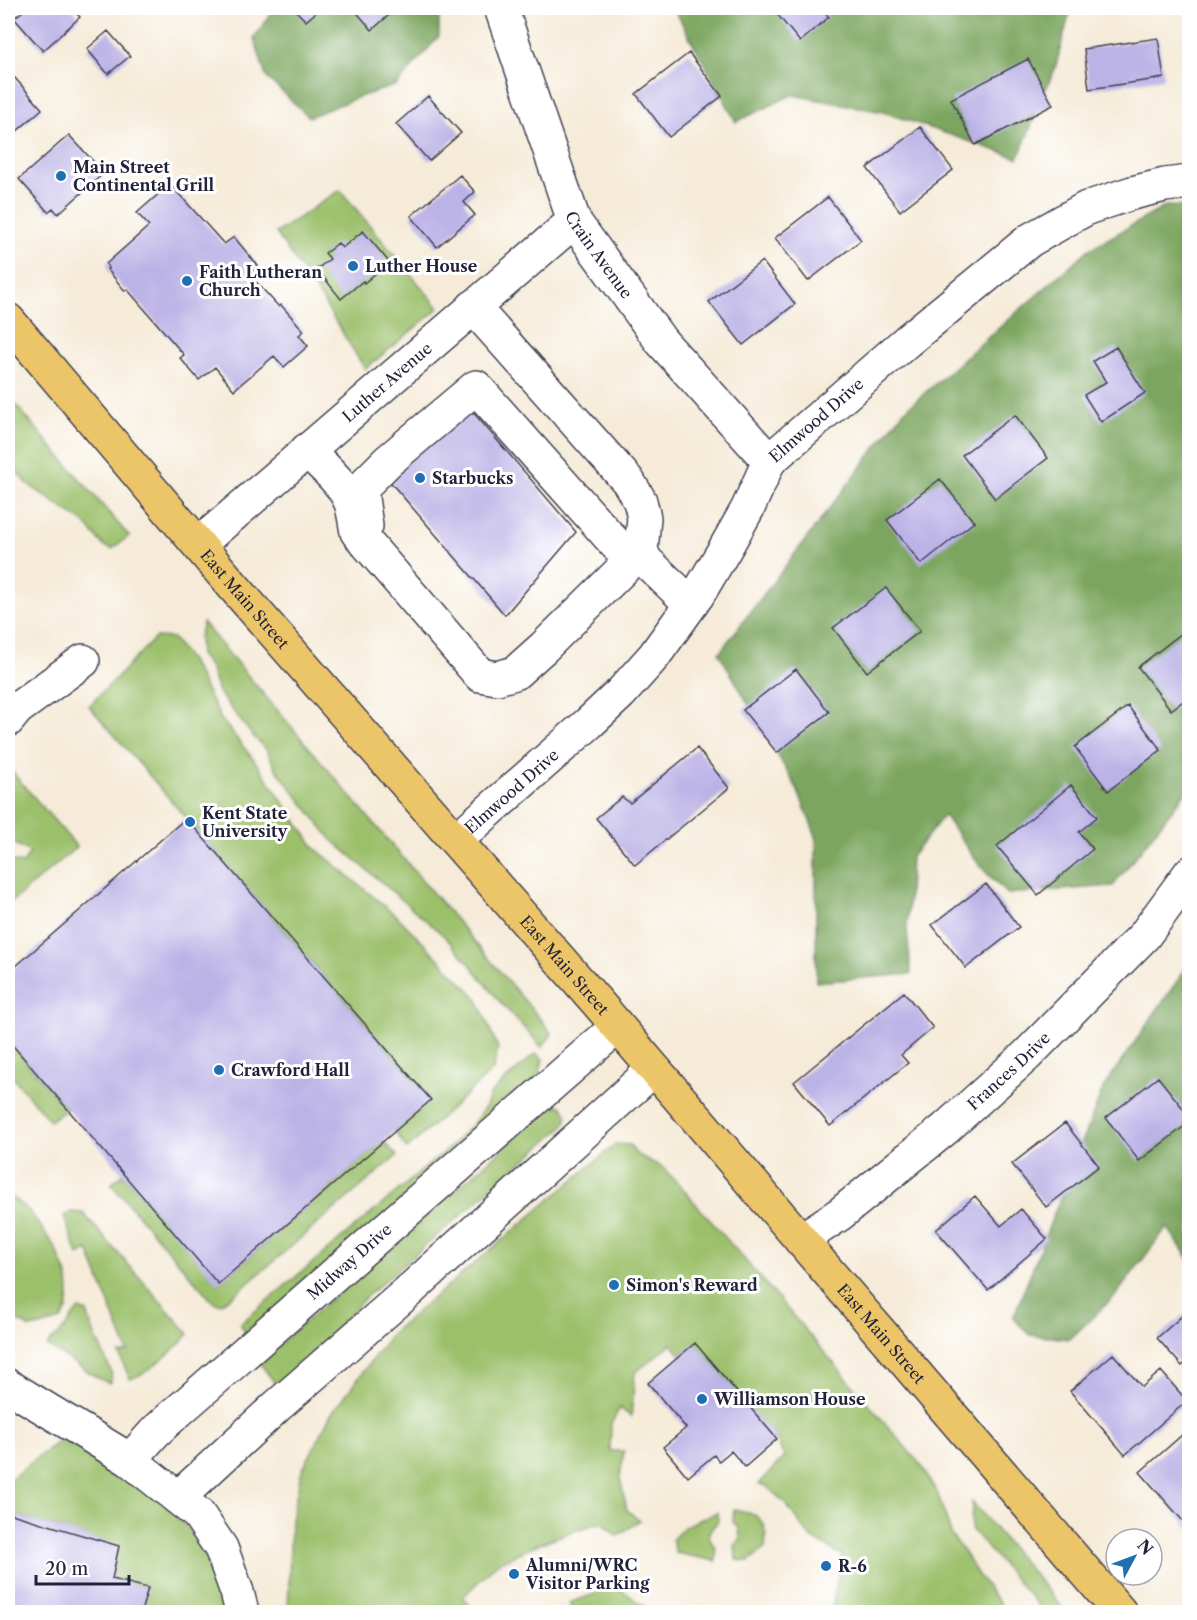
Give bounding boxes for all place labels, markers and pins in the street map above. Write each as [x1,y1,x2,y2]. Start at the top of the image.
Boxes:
place label: Main Street Continental Grill [73,157,215,195]
marker: Main Street Continental Grill [54,169,68,183]
place label: Luther House [365,256,478,276]
marker: Luther House [346,259,360,273]
place label: Faith Lutheran Church [199,262,322,300]
marker: Faith Lutheran Church [180,274,194,288]
place label: Starbucks [432,468,514,488]
marker: Starbucks [413,471,427,485]
place label: Kent State University [202,803,289,841]
marker: Kent State University [183,815,197,829]
place label: Crawford Hall [231,1060,350,1080]
marker: Crawford Hall [212,1063,226,1077]
place label: Simon's Reward [626,1275,758,1295]
marker: Simon's Reward [607,1278,621,1292]
place label: Williamson House [713,1389,866,1409]
marker: Williamson House [695,1392,709,1406]
place label: Alumni/WRC Visitor Parking [525,1555,650,1593]
place label: R-6 [838,1556,867,1576]
marker: R-6 [819,1559,833,1573]
marker: Alumni/WRC Visitor Parking [507,1567,521,1581]

